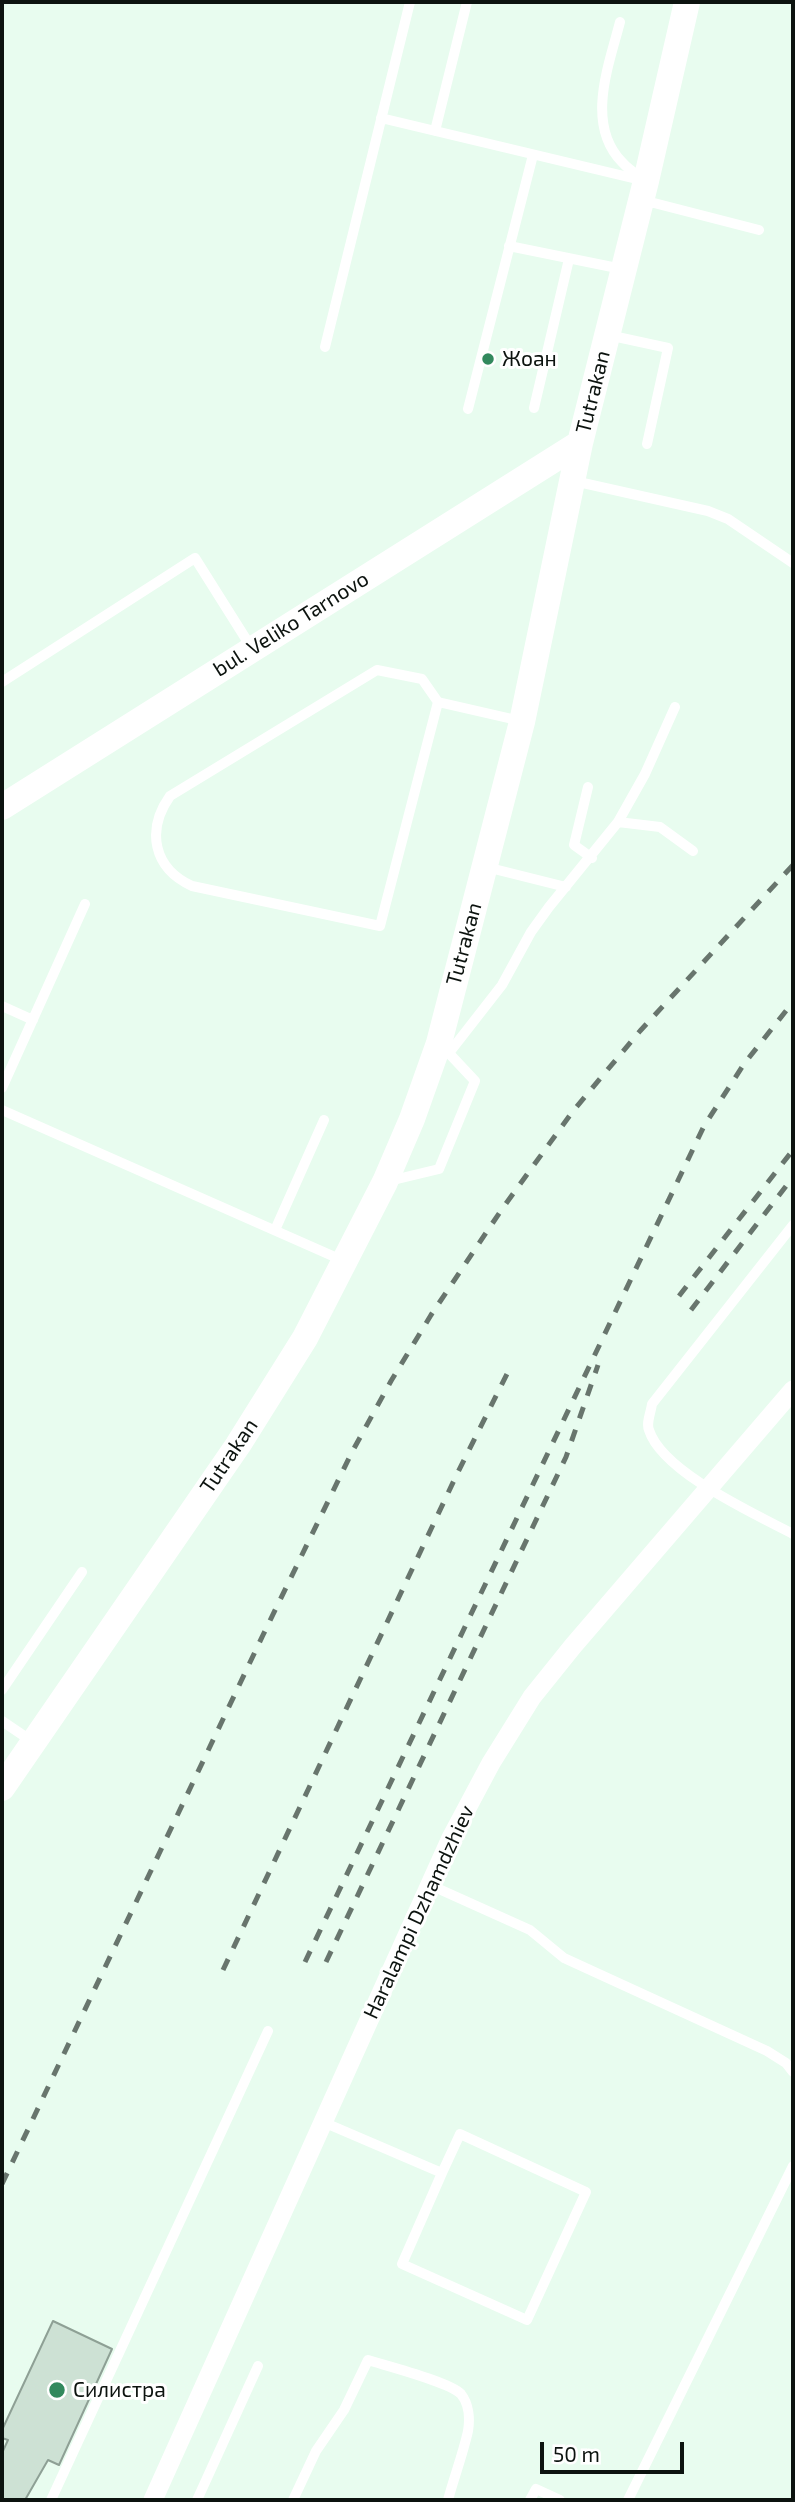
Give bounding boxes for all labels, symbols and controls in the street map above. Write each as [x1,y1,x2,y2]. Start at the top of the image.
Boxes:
place label: Жоан [502,346,557,372]
street label: Tutrakan [571,348,615,436]
marker: Жоан [480,351,496,367]
street label: bul. Veliko Tarnovo [209,566,373,682]
street label: Tutrakan [441,900,487,988]
street label: Tutrakan [195,1414,263,1498]
street label: Haralampi Dzhamdzhiev [358,1801,480,2023]
place label: Силистра [73,2377,166,2403]
marker: Силистра [47,2380,67,2400]
scale bar [543,2428,686,2472]
text: 50 m [553,2441,600,2466]

